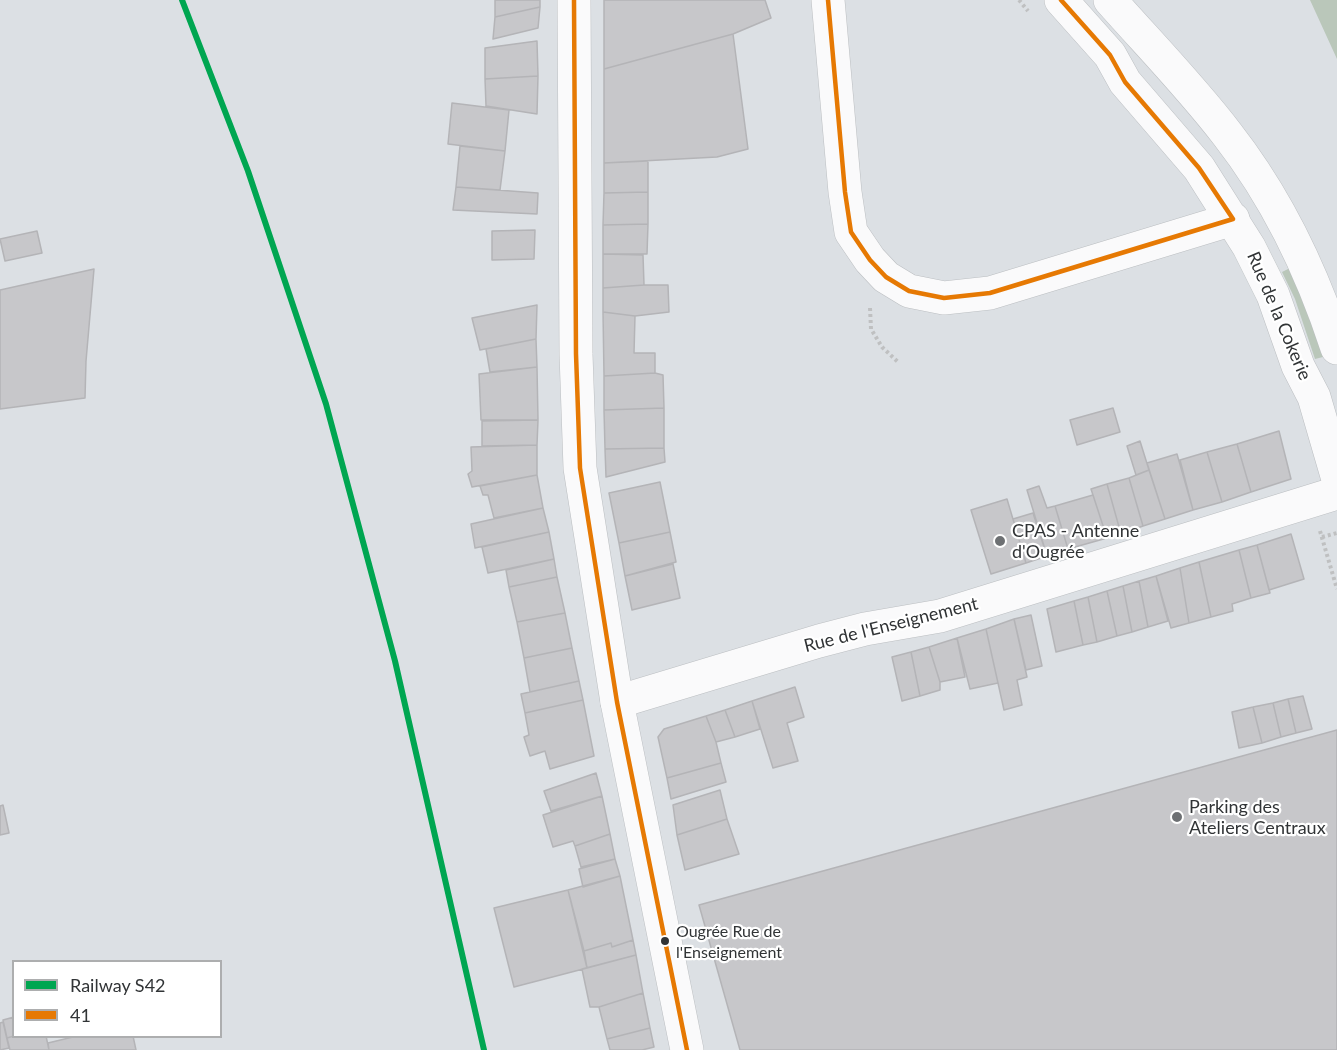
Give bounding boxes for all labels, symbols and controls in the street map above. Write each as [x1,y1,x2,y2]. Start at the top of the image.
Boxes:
street label: Rue de la Cokerie [1242,248,1316,384]
place label: CPAS - Antenne d'Ougrée [1012,520,1139,562]
marker: CPAS - Antenne d'Ougrée [993,534,1007,548]
street label: Rue de l'Enseignement [802,593,980,657]
place label: Parking des Ateliers Centraux [1189,796,1326,838]
marker: Parking des Ateliers Centraux [1170,810,1184,824]
place label: Ougrée Rue de l'Enseignement [676,922,782,960]
marker: Ougrée Rue de l'Enseignement [659,935,671,947]
legend [12,960,222,1038]
text: Railway S42 [70,974,166,996]
text: 41 [70,1004,91,1026]

